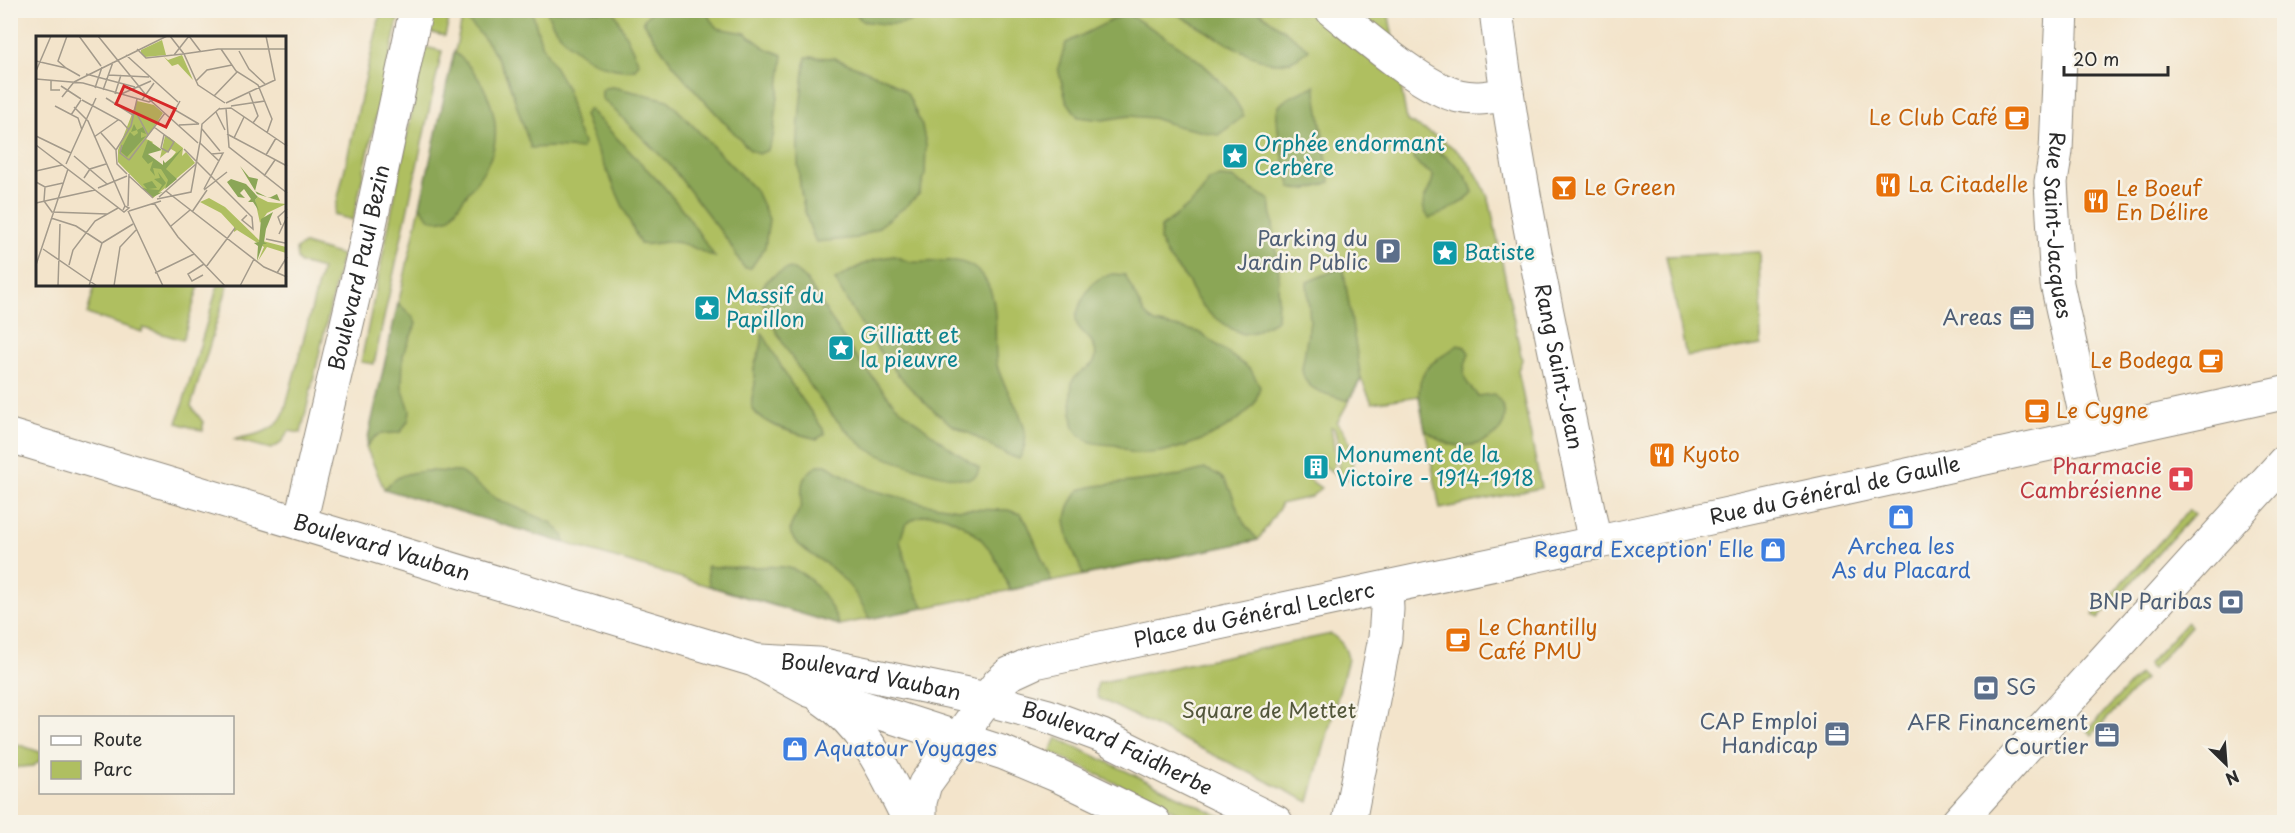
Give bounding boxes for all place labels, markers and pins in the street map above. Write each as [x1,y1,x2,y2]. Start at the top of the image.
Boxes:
place label: Le Club Café [1869,100,1998,132]
cafe icon: Le Club Café [2002,103,2032,133]
place label: Orphée endormant Cerbère [1254,126,1445,182]
place icon: Orphée endormant Cerbère [1220,141,1250,171]
place label: La Citadelle [1908,167,2028,199]
place label: Le Green [1584,170,1676,202]
restaurant icon: La Citadelle [1873,170,1903,200]
place label: Le Boeuf En Délire [2116,171,2209,227]
bar icon: Le Green [1549,173,1579,203]
restaurant icon: Le Boeuf En Délire [2081,186,2111,216]
place label: Parking du Jardin Public [1237,221,1368,277]
place label: Batiste [1464,235,1535,267]
parking icon: Parking du Jardin Public [1373,236,1403,266]
place icon: Batiste [1430,238,1460,268]
place label: Massif du Papillon [726,278,824,334]
place icon: Massif du Papillon [692,293,722,323]
place label: Areas [1942,300,2002,332]
office icon: Areas [2007,303,2037,333]
place label: Gilliatt et la pieuvre [860,318,959,374]
place icon: Gilliatt et la pieuvre [826,333,856,363]
place label: Le Bodega [2090,343,2192,375]
cafe icon: Le Bodega [2196,346,2226,376]
place label: Le Cygne [2056,393,2149,425]
cafe icon: Le Cygne [2022,396,2052,426]
place label: Monument de la Victoire - 1914-1918 [1336,437,1534,493]
place label: Kyoto [1682,437,1740,469]
restaurant icon: Kyoto [1647,440,1677,470]
place label: Pharmacie Cambrésienne [2020,449,2162,505]
building icon: Monument de la Victoire - 1914-1918 [1301,452,1331,482]
pharmacy icon: Pharmacie Cambrésienne [2166,464,2196,494]
shop icon: Archea les As du Placard [1886,502,1916,532]
place label: Archea les As du Placard [1831,529,1971,585]
place label: Regard Exception' Elle [1534,532,1754,564]
shop icon: Regard Exception' Elle [1758,535,1788,565]
place label: BNP Paribas [2088,584,2212,616]
bank icon: BNP Paribas [2216,587,2246,617]
place label: Le Chantilly Café PMU [1478,610,1598,666]
cafe icon: Le Chantilly Café PMU [1443,625,1473,655]
place label: SG [2006,670,2036,702]
bank icon: SG [1971,673,2001,703]
place label: CAP Emploi Handicap [1699,704,1818,760]
place label: AFR Financement Courtier [1907,705,2088,761]
office icon: CAP Emploi Handicap [1822,719,1852,749]
office icon: AFR Financement Courtier [2092,720,2122,750]
place label: Aquatour Voyages [814,731,997,763]
shop icon: Aquatour Voyages [780,734,810,764]

